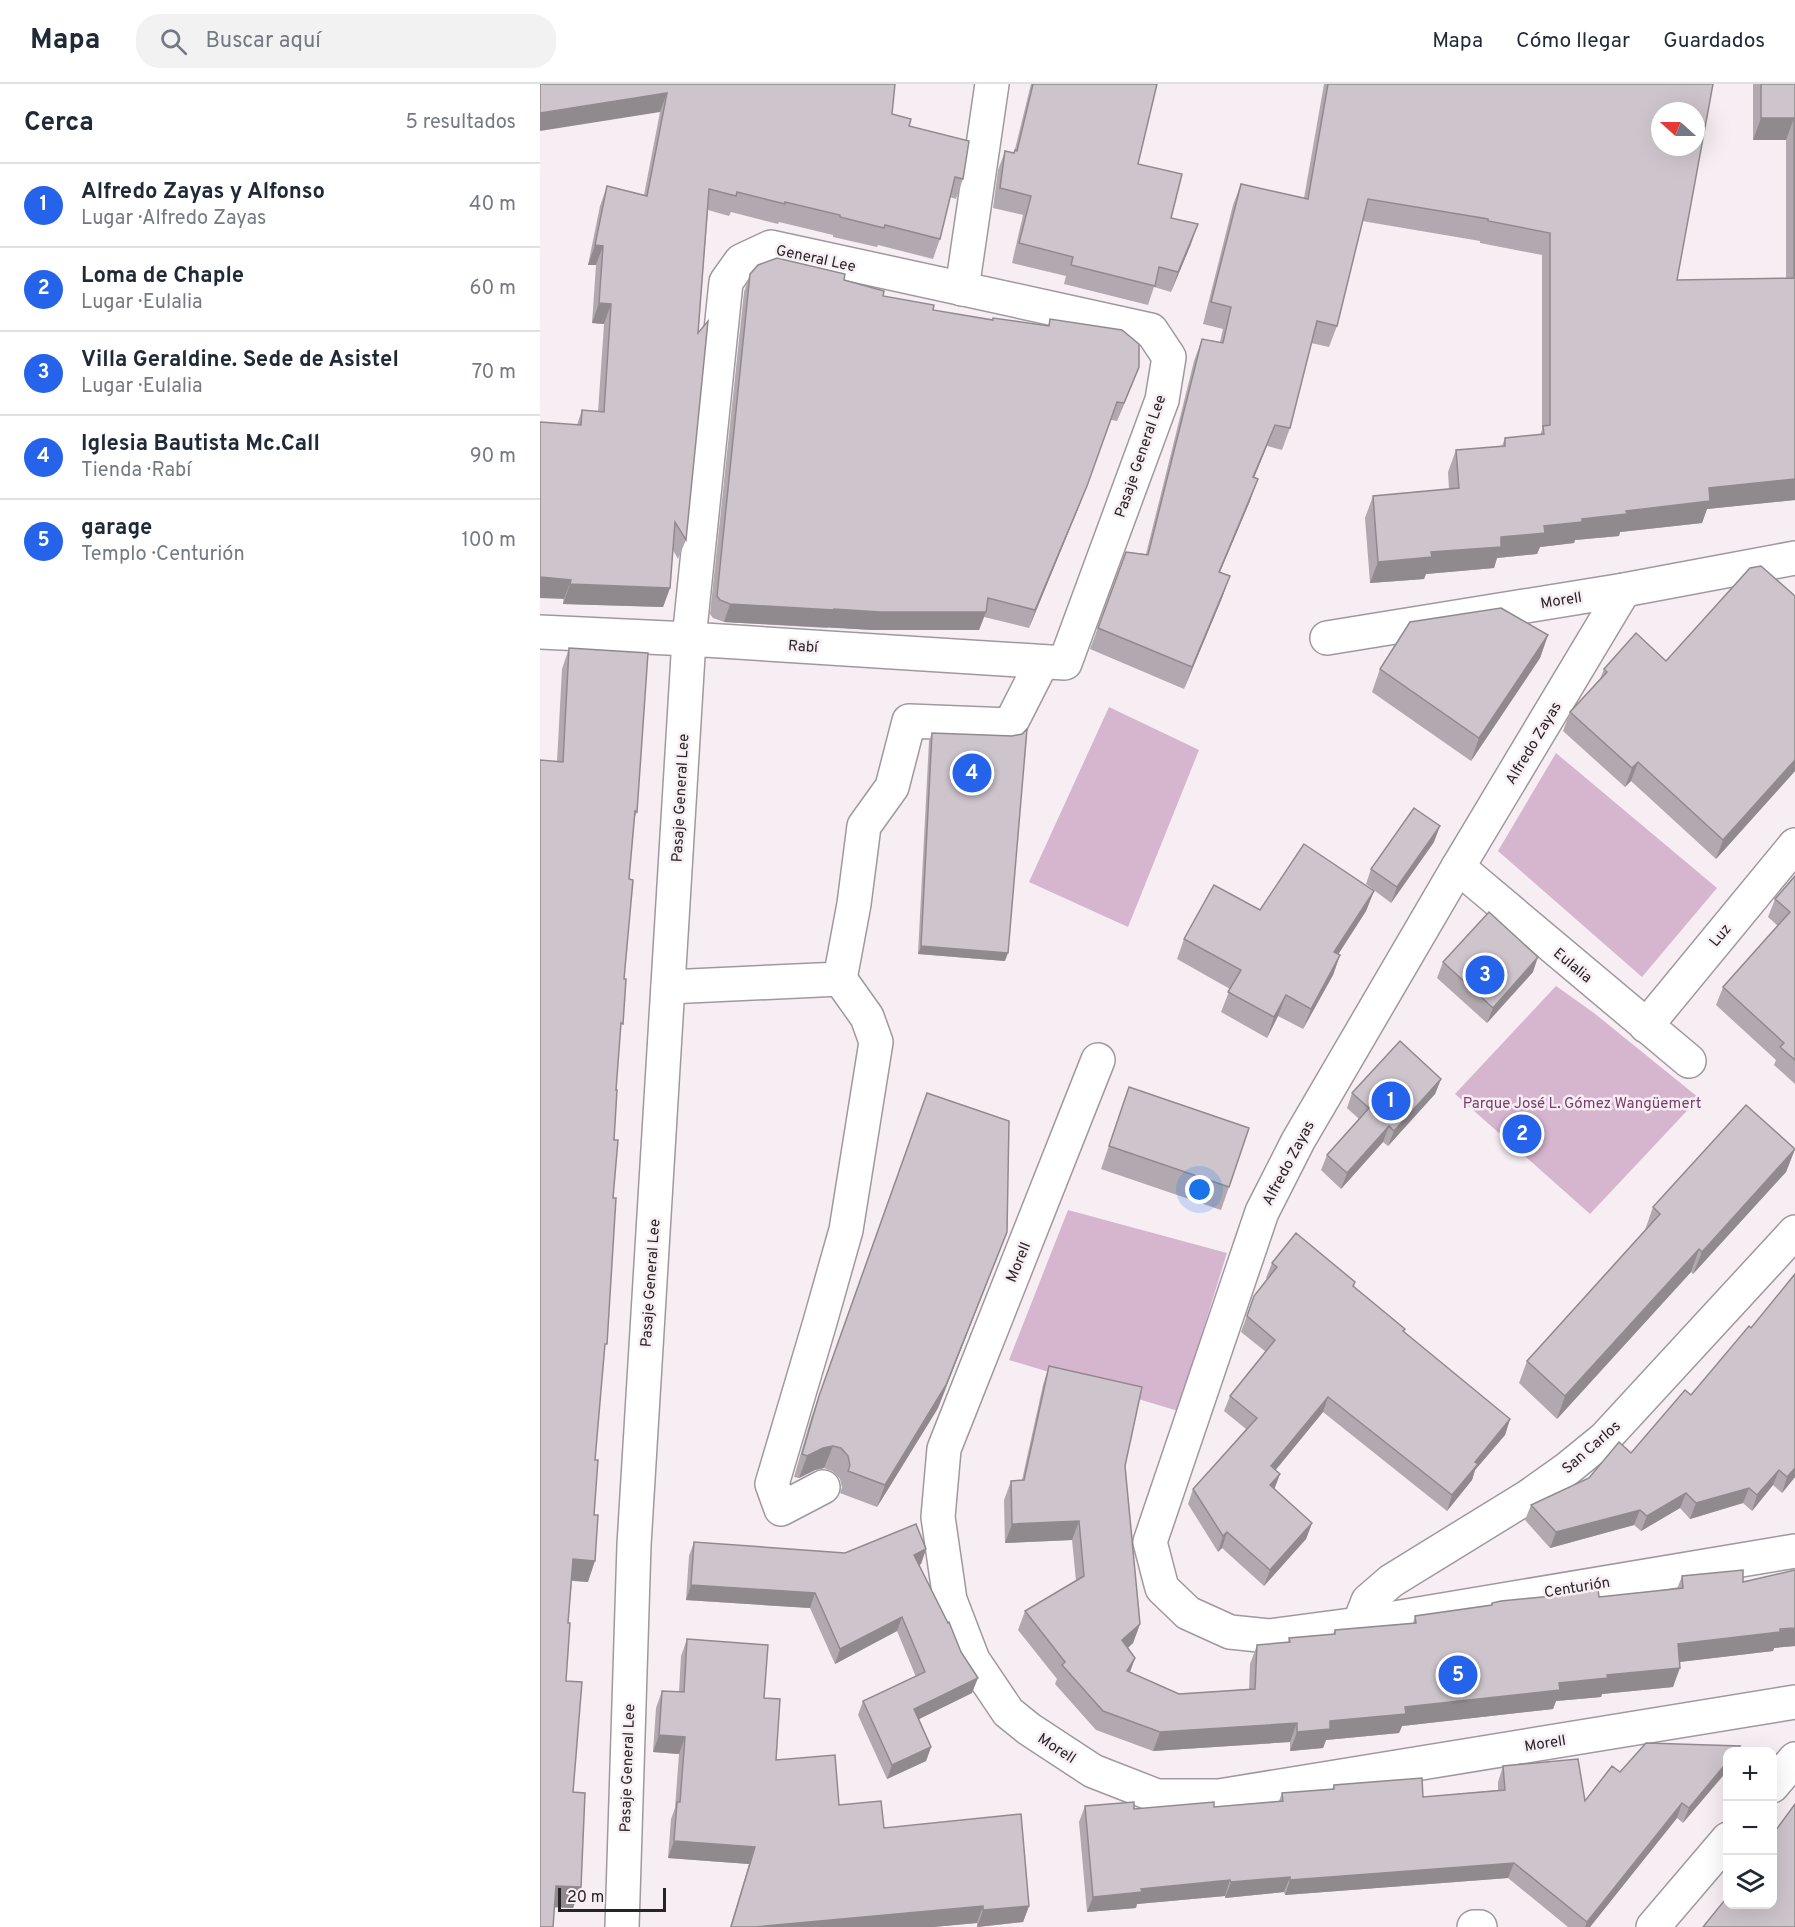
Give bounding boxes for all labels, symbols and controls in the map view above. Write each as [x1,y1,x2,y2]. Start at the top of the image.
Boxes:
search box [136,14,556,68]
text: Mapa [30,23,100,59]
icon: search [157,25,190,58]
text: Buscar aquí [205,28,321,55]
text: Mapa [1432,28,1483,55]
text: Cómo llegar [1516,28,1630,55]
text: Guardados [1663,28,1765,55]
north arrow [1651,102,1705,156]
text: Cerca [24,107,94,140]
text: 5 resultados [406,110,516,136]
text: Alfredo Zayas y Alfonso [81,179,325,206]
text: 1 [40,192,48,218]
text: 40 m [469,192,516,218]
text: Lugar · Alfredo Zayas [81,206,266,232]
street label: General Lee [774,242,857,277]
text: Loma de Chaple [81,263,244,290]
text: 2 [37,276,50,302]
text: 60 m [470,276,516,302]
text: Lugar · Eulalia [81,290,203,316]
text: Villa Geraldine. Sede de Asistel [81,347,399,374]
text: 3 [38,360,50,386]
text: 70 m [472,360,516,386]
text: Lugar · Eulalia [81,374,203,400]
street label: Pasaje General Lee [1111,393,1171,520]
text: Iglesia Bautista Mc.Call [81,431,320,458]
text: 4 [37,444,50,470]
text: 90 m [470,444,516,470]
text: Tienda · Rabí [81,458,191,484]
text: garage [81,515,152,542]
text: 5 [37,528,50,554]
text: 100 m [461,528,516,554]
text: Templo · Centurión [81,542,245,568]
street label: Morell [1539,589,1583,614]
street label: Rabí [787,637,820,658]
street label: Alfredo Zayas [1502,699,1566,789]
street label: Pasaje General Lee [669,733,694,863]
pin: 4 [952,750,992,796]
street label: Luz [1706,921,1736,951]
street label: Eulalia [1549,944,1595,988]
pin: 3 [1466,952,1504,998]
pin: 1 [1372,1078,1410,1124]
park label: Parque José L. Gómez Wangüemert [1463,1095,1701,1114]
pin: 2 [1502,1112,1542,1156]
street label: Alfredo Zayas [1259,1118,1320,1209]
your location [1185,1175,1214,1204]
street label: Pasaje General Lee [638,1218,665,1348]
street label: Morell [1003,1240,1036,1285]
street label: San Carlos [1559,1417,1625,1479]
street label: Centurión [1543,1574,1612,1603]
pin: 5 [1438,1652,1478,1698]
street label: Pasaje General Lee [617,1703,640,1833]
street label: Morell [1033,1730,1079,1769]
street label: Morell [1523,1732,1567,1757]
map controls [1723,1747,1777,1909]
button: + [1723,1747,1777,1801]
button: − [1723,1801,1777,1855]
button: layers [1723,1855,1777,1909]
scale bar [558,1885,666,1912]
text: 20 m [567,1888,604,1908]

